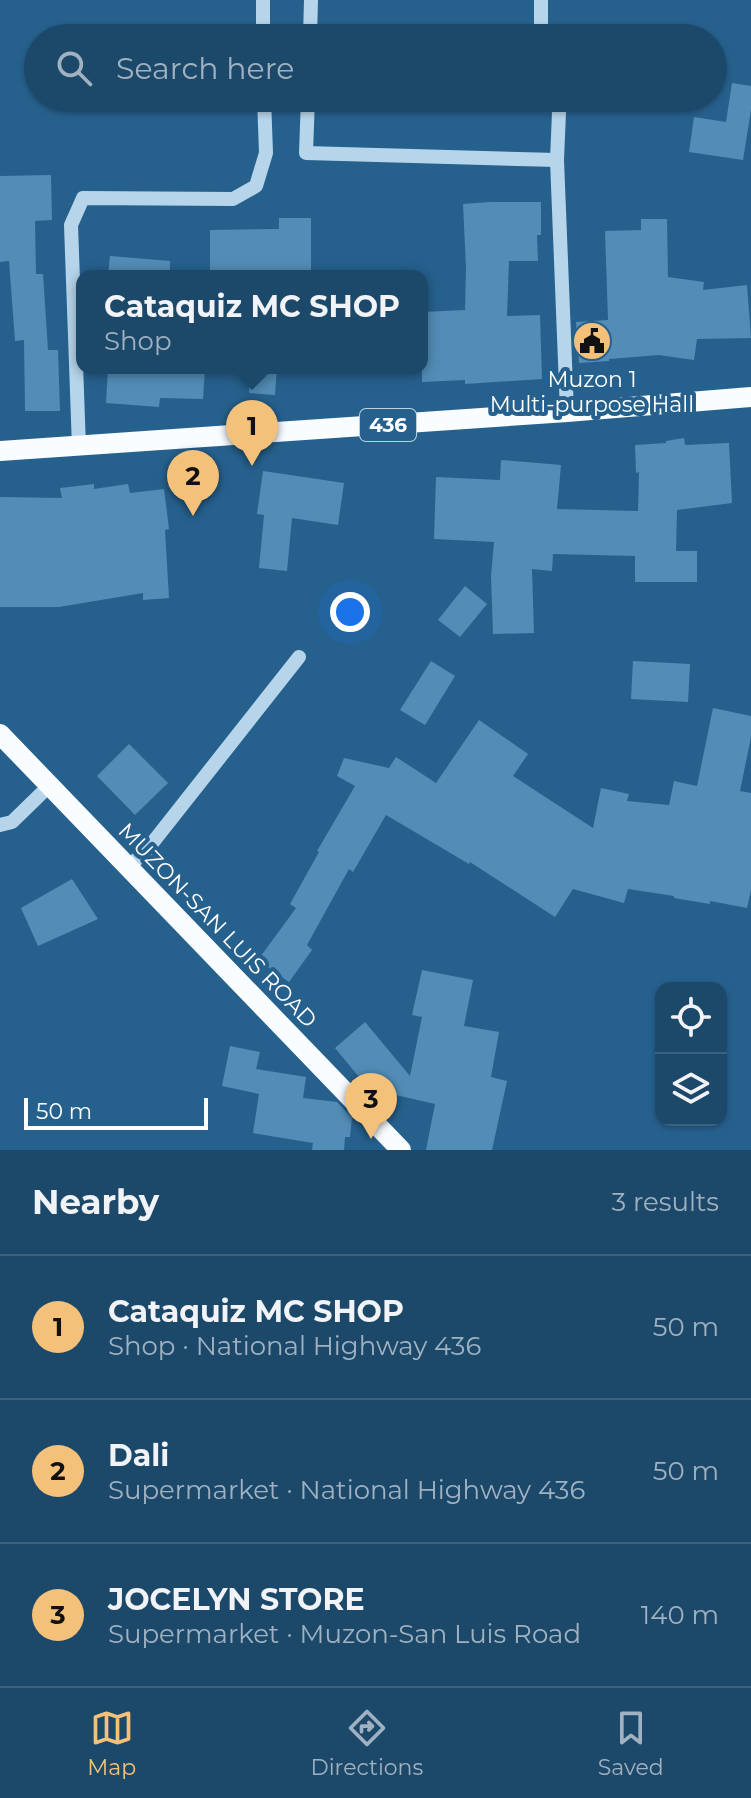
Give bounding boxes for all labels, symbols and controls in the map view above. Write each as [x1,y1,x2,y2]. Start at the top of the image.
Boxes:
search box [24,24,727,112]
icon: search [52,46,96,90]
text: Search here [116,50,294,87]
popup [76,270,428,374]
text: Cataquiz MC SHOP [104,288,400,325]
public building icon: Muzon 1 Multi-purpose Hall [571,320,613,362]
text: Shop [104,325,172,357]
place label: Muzon 1 Multi-purpose Hall [490,366,694,418]
pin: 1 [226,400,278,466]
road number: 436 [360,409,416,441]
pin: 2 [167,450,219,516]
your location [330,592,370,632]
street label: MUZON-SAN LUIS ROAD [113,817,323,1033]
map controls [655,982,727,1126]
button: locate [655,982,727,1054]
button: layers [655,1054,727,1126]
pin: 3 [345,1073,397,1139]
scale bar [24,1094,208,1130]
text: 50 m [36,1098,92,1125]
text: Nearby [32,1181,159,1223]
text: 3 results [612,1186,719,1218]
text: Cataquiz MC SHOP [108,1293,404,1330]
text: 1 [53,1311,63,1343]
text: 50 m [653,1311,719,1343]
text: Shop · National Highway 436 [108,1330,481,1362]
text: Dali [108,1437,169,1474]
text: 2 [50,1455,66,1487]
text: 50 m [653,1455,719,1487]
text: Supermarket · National Highway 436 [108,1474,585,1506]
text: JOCELYN STORE [108,1581,365,1618]
text: 3 [50,1599,66,1631]
text: 140 m [641,1599,719,1631]
text: Supermarket · Muzon-San Luis Road [108,1618,581,1650]
tab: Map [87,1706,136,1781]
tab: Directions [311,1706,423,1781]
tab: Saved [598,1706,664,1781]

